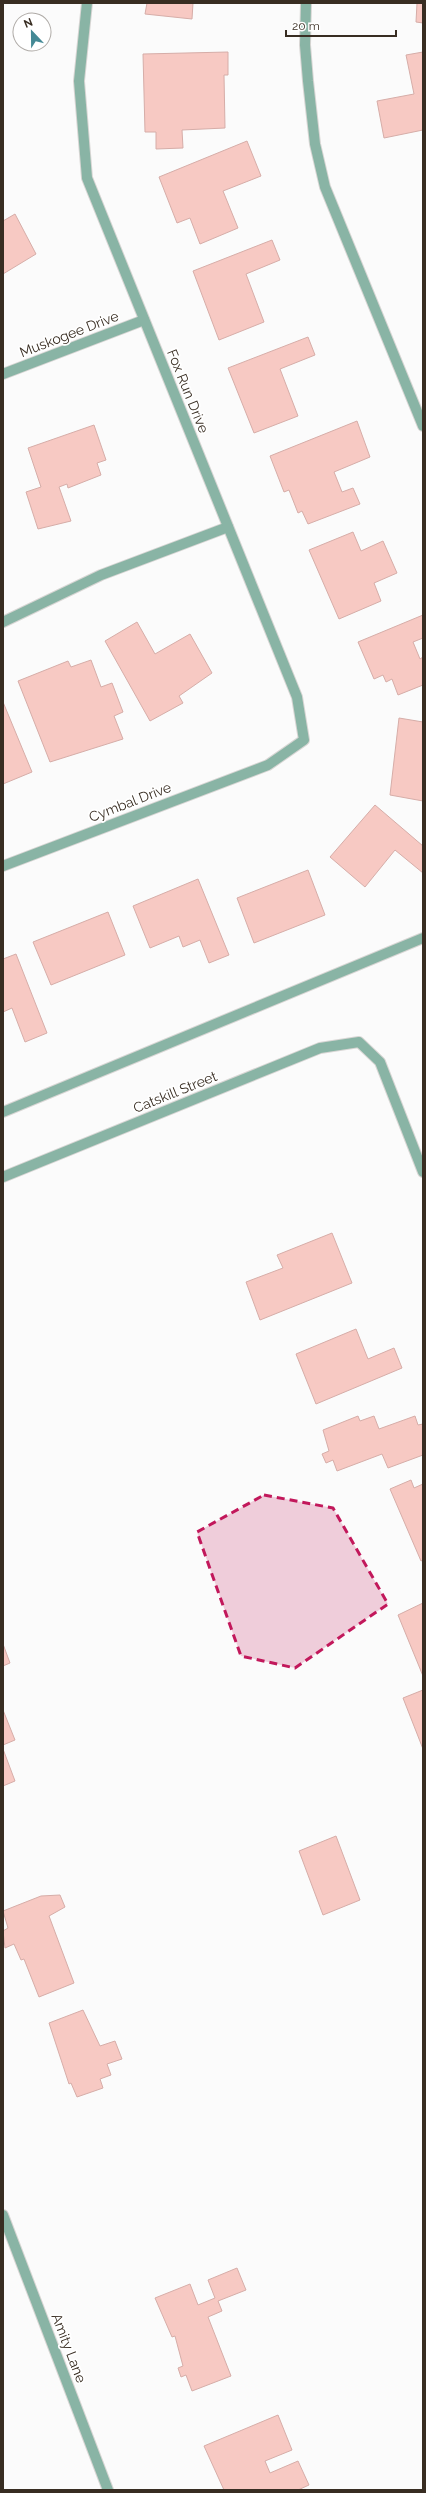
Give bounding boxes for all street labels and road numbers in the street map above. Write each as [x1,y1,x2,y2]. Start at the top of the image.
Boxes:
street label: Muskogee Drive [17,308,121,360]
street label: Fox Run Drive [164,347,212,435]
street label: Cymbal Drive [87,779,173,825]
street label: Catskill Street [131,1068,219,1116]
street label: Amity Lane [48,2311,90,2385]

